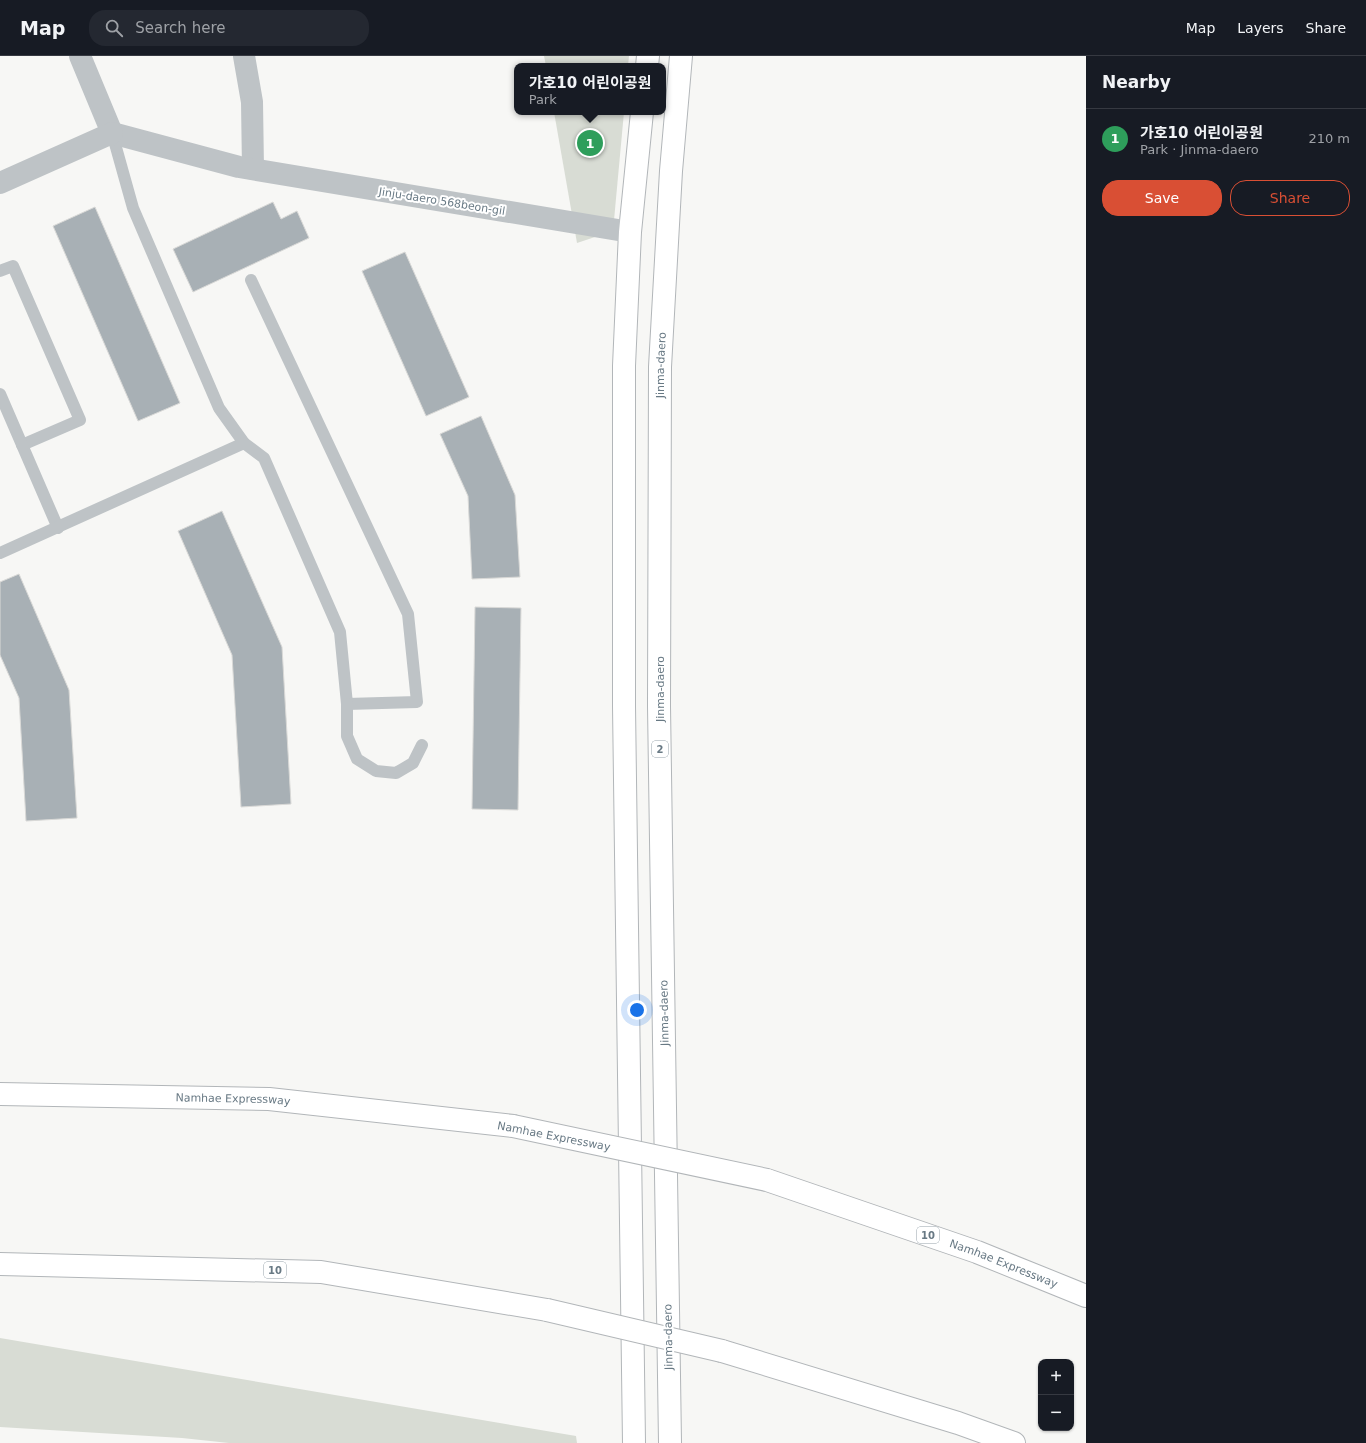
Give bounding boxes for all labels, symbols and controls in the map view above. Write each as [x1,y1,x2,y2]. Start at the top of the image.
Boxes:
search box [89,10,369,46]
text: Map [20,17,65,39]
icon: search [103,17,125,39]
text: Search here [135,19,225,37]
text: Map [1186,20,1215,36]
text: Layers [1237,20,1284,36]
text: Share [1306,20,1346,36]
popup [514,63,666,115]
text: Nearby [1102,72,1171,92]
text: 가호10 어린이공원 [529,74,651,92]
text: Park [529,92,557,107]
text: 가호10 어린이공원 [1140,124,1263,142]
pin: 1 [577,128,603,158]
text: 1 [1110,131,1120,146]
text: 210 m [1308,131,1350,146]
text: Park · Jinma-daero [1140,142,1259,157]
button: Save [1102,180,1222,216]
button: Share [1230,180,1350,216]
street label: Jinju-daero 568beon-gil [377,185,506,218]
street label: Jinma-daero [654,331,669,399]
street label: Jinma-daero [654,656,667,723]
road number: 2 [652,741,668,757]
street label: Jinma-daero [657,980,672,1047]
your location [627,1000,647,1020]
street label: Namhae Expressway [175,1091,291,1108]
street label: Namhae Expressway [496,1119,612,1154]
road number: 10 [917,1227,939,1243]
street label: Namhae Expressway [948,1237,1060,1291]
road number: 10 [264,1262,286,1278]
street label: Jinma-daero [661,1304,676,1371]
map controls [1038,1359,1074,1431]
button: + [1038,1359,1074,1395]
button: − [1038,1395,1074,1431]

